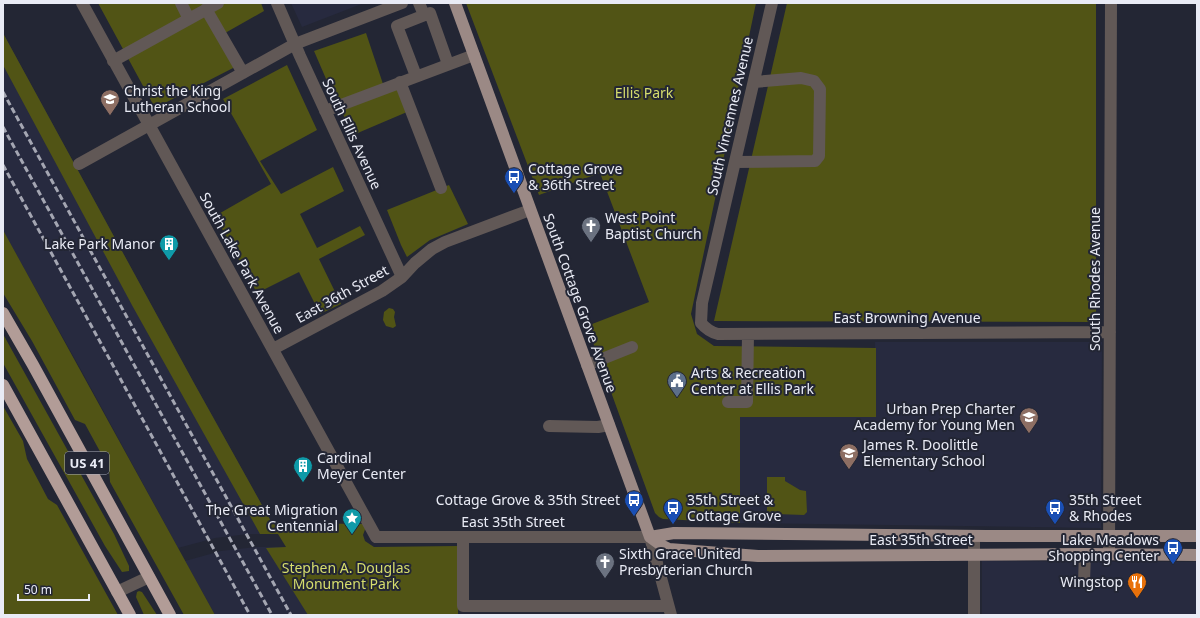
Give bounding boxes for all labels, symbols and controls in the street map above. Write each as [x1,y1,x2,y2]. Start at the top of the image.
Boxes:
street label: South Vincennes Avenue [702,35,757,197]
street label: South Ellis Avenue [318,75,387,192]
place label: Christ the King Lutheran School [124,81,231,116]
park label: Ellis Park [615,83,674,102]
school or university icon: Christ the King Lutheran School [99,88,121,116]
place label: Cottage Grove & 36th Street [528,159,622,194]
bus stop icon: Cottage Grove & 36th Street [503,166,525,194]
street label: South Lake Park Avenue [196,189,289,337]
street label: South Rhodes Avenue [1085,207,1104,351]
place label: West Point Baptist Church [605,208,702,243]
street label: South Cottage Grove Avenue [539,211,622,395]
church icon: West Point Baptist Church [580,215,602,243]
building icon: Lake Park Manor [158,233,180,261]
place label: Lake Park Manor [44,234,155,253]
street label: East 36th Street [292,260,392,327]
street label: East Browning Avenue [833,308,981,327]
place label: Arts & Recreation Center at Ellis Park [691,363,814,398]
public building icon: Arts & Recreation Center at Ellis Park [666,370,688,398]
place label: Urban Prep Charter Academy for Young Men [854,399,1015,434]
school or university icon: Urban Prep Charter Academy for Young Men [1018,406,1040,434]
place label: James R. Doolittle Elementary School [861,435,985,470]
school or university icon: James R. Doolittle Elementary School [838,442,860,470]
place label: Cardinal Meyer Center [317,448,406,483]
road number: US 41 [65,452,109,474]
building icon: Cardinal Meyer Center [292,455,314,483]
bus stop icon: Cottage Grove & 35th Street [623,489,645,517]
place label: Cottage Grove & 35th Street [436,490,620,509]
place label: 35th Street & Cottage Grove [687,490,781,525]
place label: 35th Street & Rhodes [1069,490,1141,525]
bus stop icon: 35th Street & Cottage Grove [662,497,684,525]
bus stop icon: 35th Street & Rhodes [1044,497,1066,525]
place label: The Great Migration Centennial [206,500,338,535]
place icon: The Great Migration Centennial [341,507,363,535]
street label: East 35th Street [461,512,565,531]
street label: East 35th Street [869,530,973,549]
place label: Lake Meadows Shopping Center [1048,530,1159,565]
bus stop icon: Lake Meadows Shopping Center [1162,537,1184,565]
place label: Sixth Grace United Presbyterian Church [619,544,753,579]
church icon: Sixth Grace United Presbyterian Church [594,551,616,579]
park label: Stephen A. Douglas Monument Park [282,558,411,593]
restaurant icon: Wingstop [1126,571,1148,599]
place label: Wingstop [1060,572,1123,591]
scale bar [18,576,89,602]
text: 50 m [24,581,52,598]

